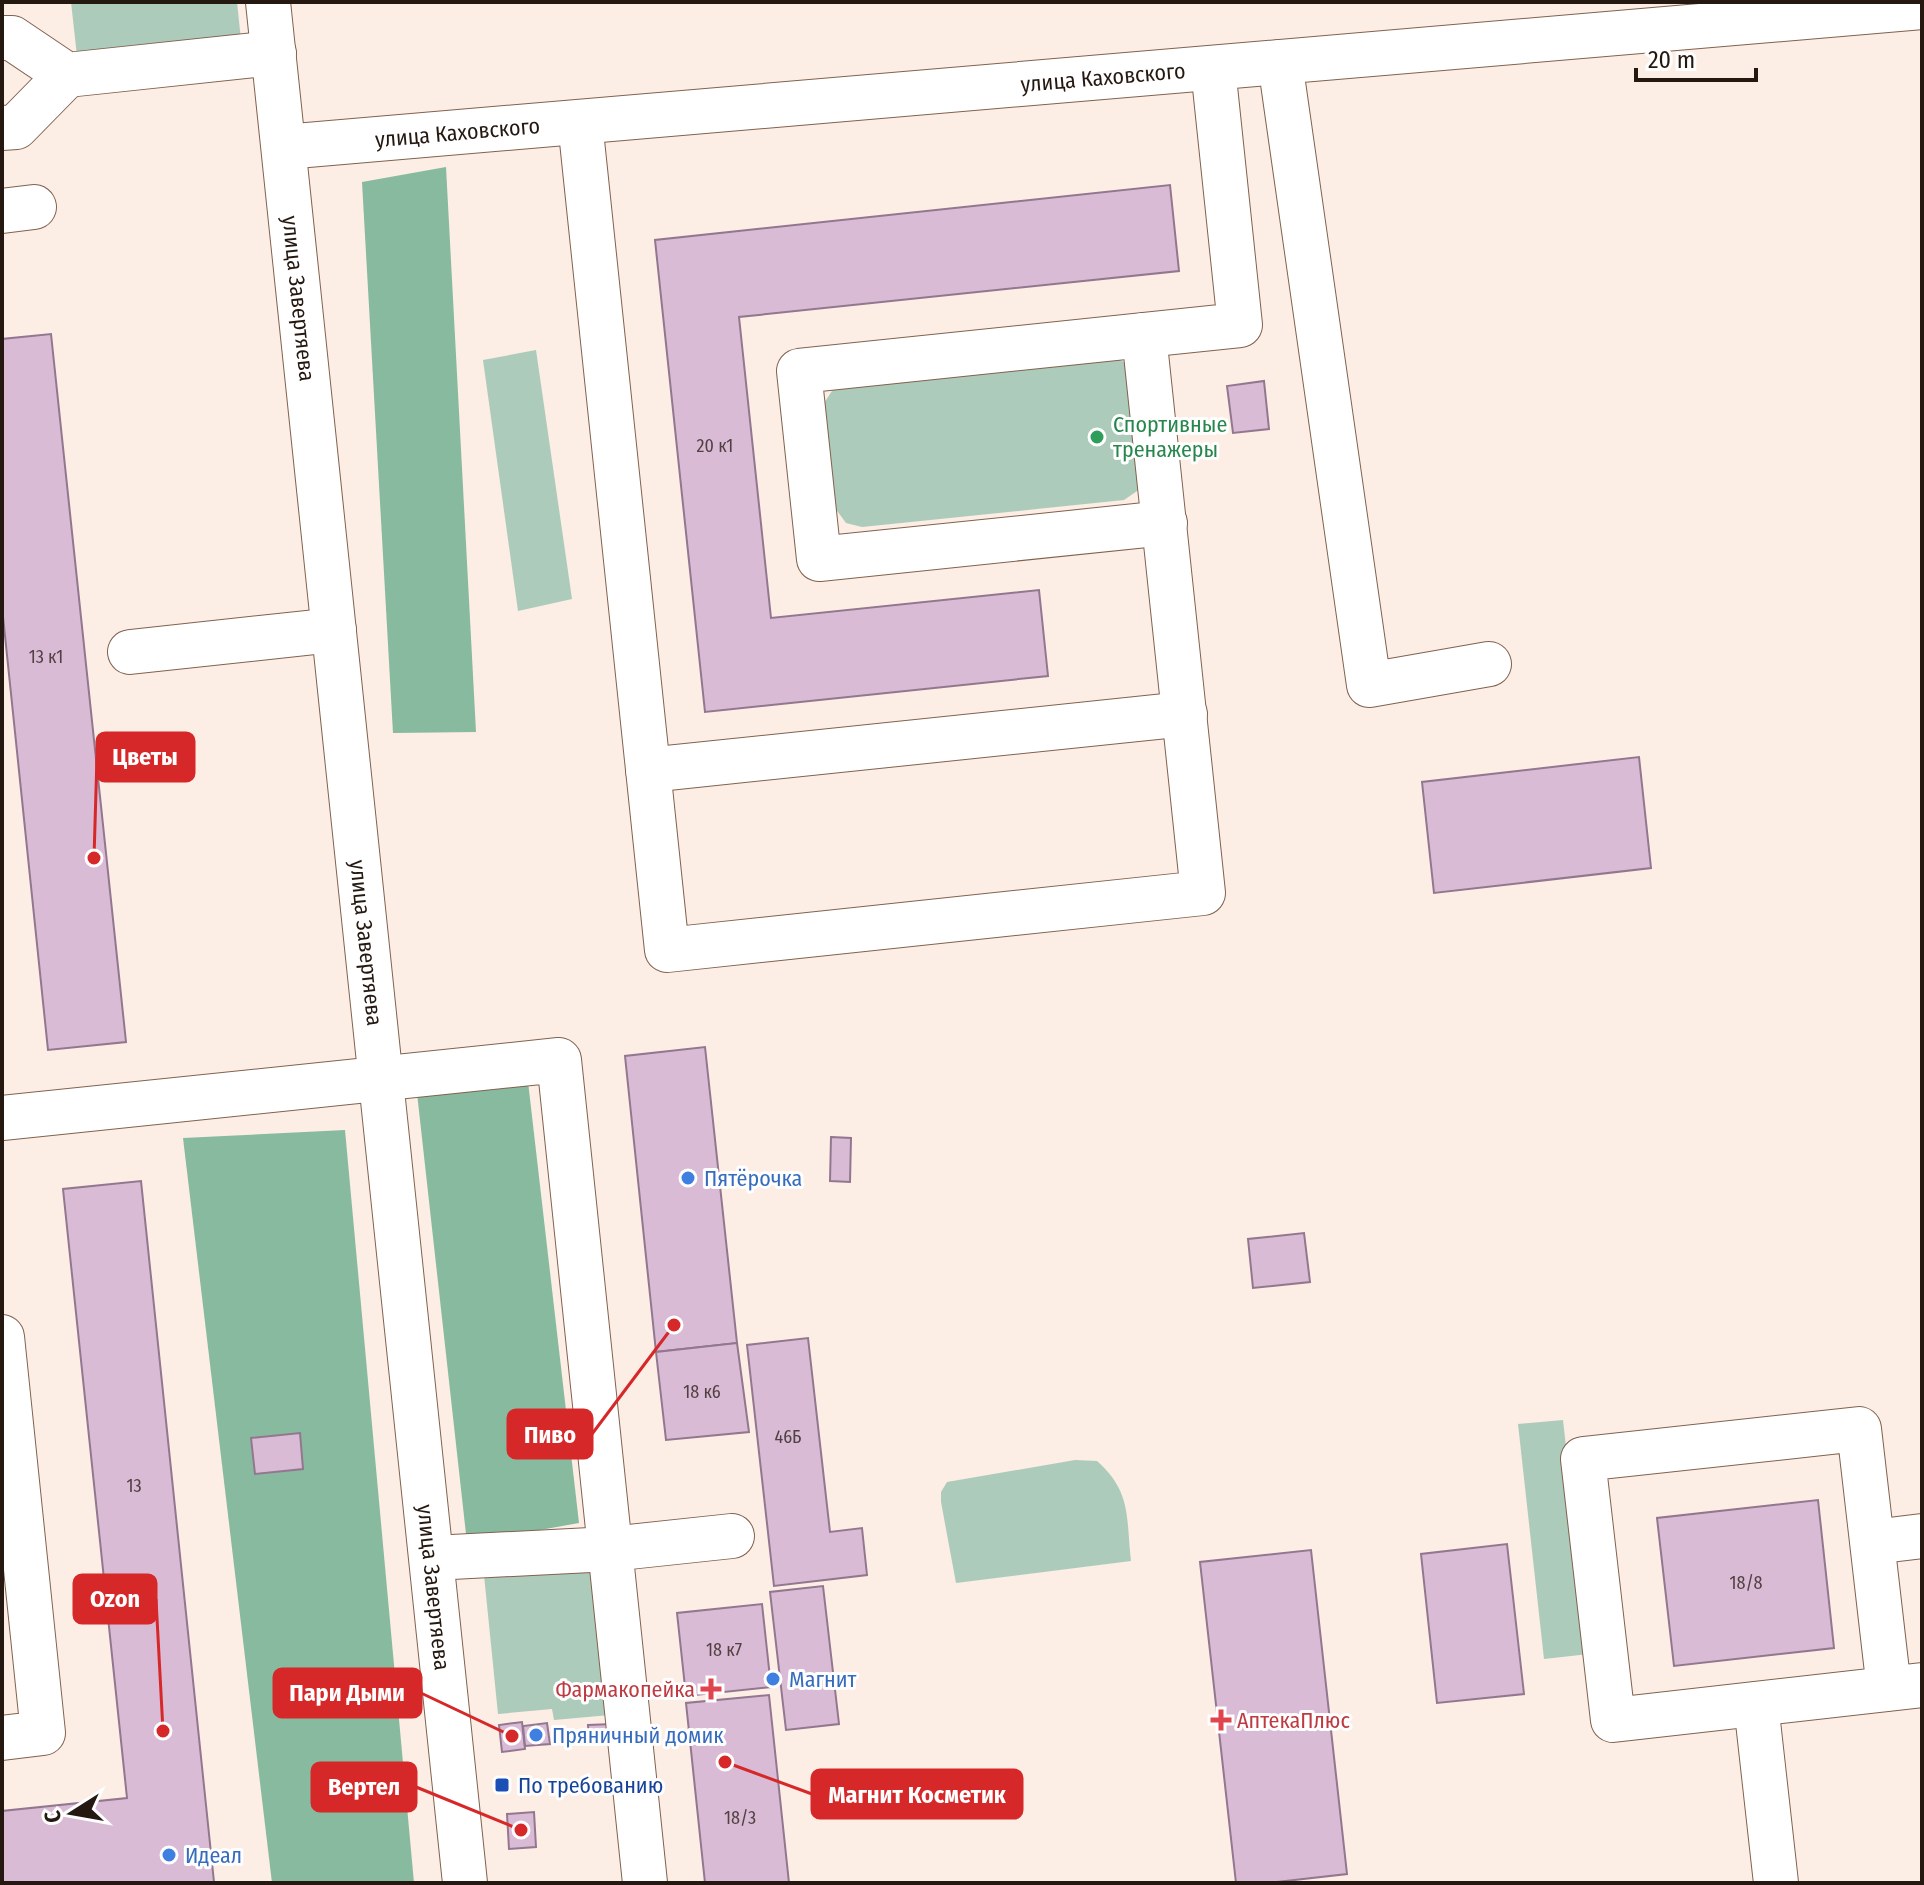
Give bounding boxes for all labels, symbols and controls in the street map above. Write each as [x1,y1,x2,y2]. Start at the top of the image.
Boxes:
scale bar [1636,32,1756,82]
text: 20 m [1648,46,1695,74]
street label: улица Каховского [1020,57,1187,98]
street label: улица Каховского [374,112,541,153]
street label: улица Завертяева [276,214,321,383]
place label: Спортивные тренажеры [1113,411,1227,463]
marker: Спортивные тренажеры [1088,428,1106,446]
house number: 20 к1 [697,435,733,457]
house number: 13 к1 [29,646,63,668]
callout: Цветы [97,733,194,781]
text: Цветы [112,743,178,771]
street label: улица Завертяева [344,859,388,1027]
place label: Пятёрочка [704,1165,802,1192]
marker: Пятёрочка [679,1169,697,1187]
house number: 18 к6 [683,1381,721,1403]
callout: Пиво [508,1410,592,1458]
text: Пиво [524,1421,576,1449]
house number: 46Б [774,1426,802,1448]
house number: 13 [126,1475,142,1497]
street label: улица Завертяева [411,1503,456,1672]
house number: 18/8 [1730,1572,1763,1594]
callout: Ozon [74,1575,156,1623]
text: Ozon [90,1585,140,1613]
house number: 18 к7 [706,1639,742,1661]
place label: Магнит [789,1666,856,1693]
callout: Пари Дыми [274,1669,421,1717]
marker: Магнит [764,1670,782,1688]
place label: Фармакопейка [556,1676,695,1703]
text: Пари Дыми [289,1679,405,1707]
marker: Фармакопейка [702,1680,720,1698]
place label: АптекаПлюс [1237,1707,1350,1734]
marker: АптекаПлюс [1212,1711,1230,1729]
place label: Пряничный домик [552,1722,724,1749]
marker: Пряничный домик [527,1726,545,1744]
callout: Вертел [312,1763,416,1811]
callout: Магнит Косметик [812,1770,1022,1818]
place label: По требованию [518,1772,663,1799]
north arrow [32,1773,112,1853]
text: Вертел [328,1773,400,1801]
marker: По требованию [493,1776,511,1794]
text: Магнит Косметик [828,1781,1007,1809]
house number: 18/3 [724,1807,756,1829]
text: С [38,1808,67,1825]
place label: Идеал [185,1842,242,1869]
marker: Идеал [160,1846,178,1864]

